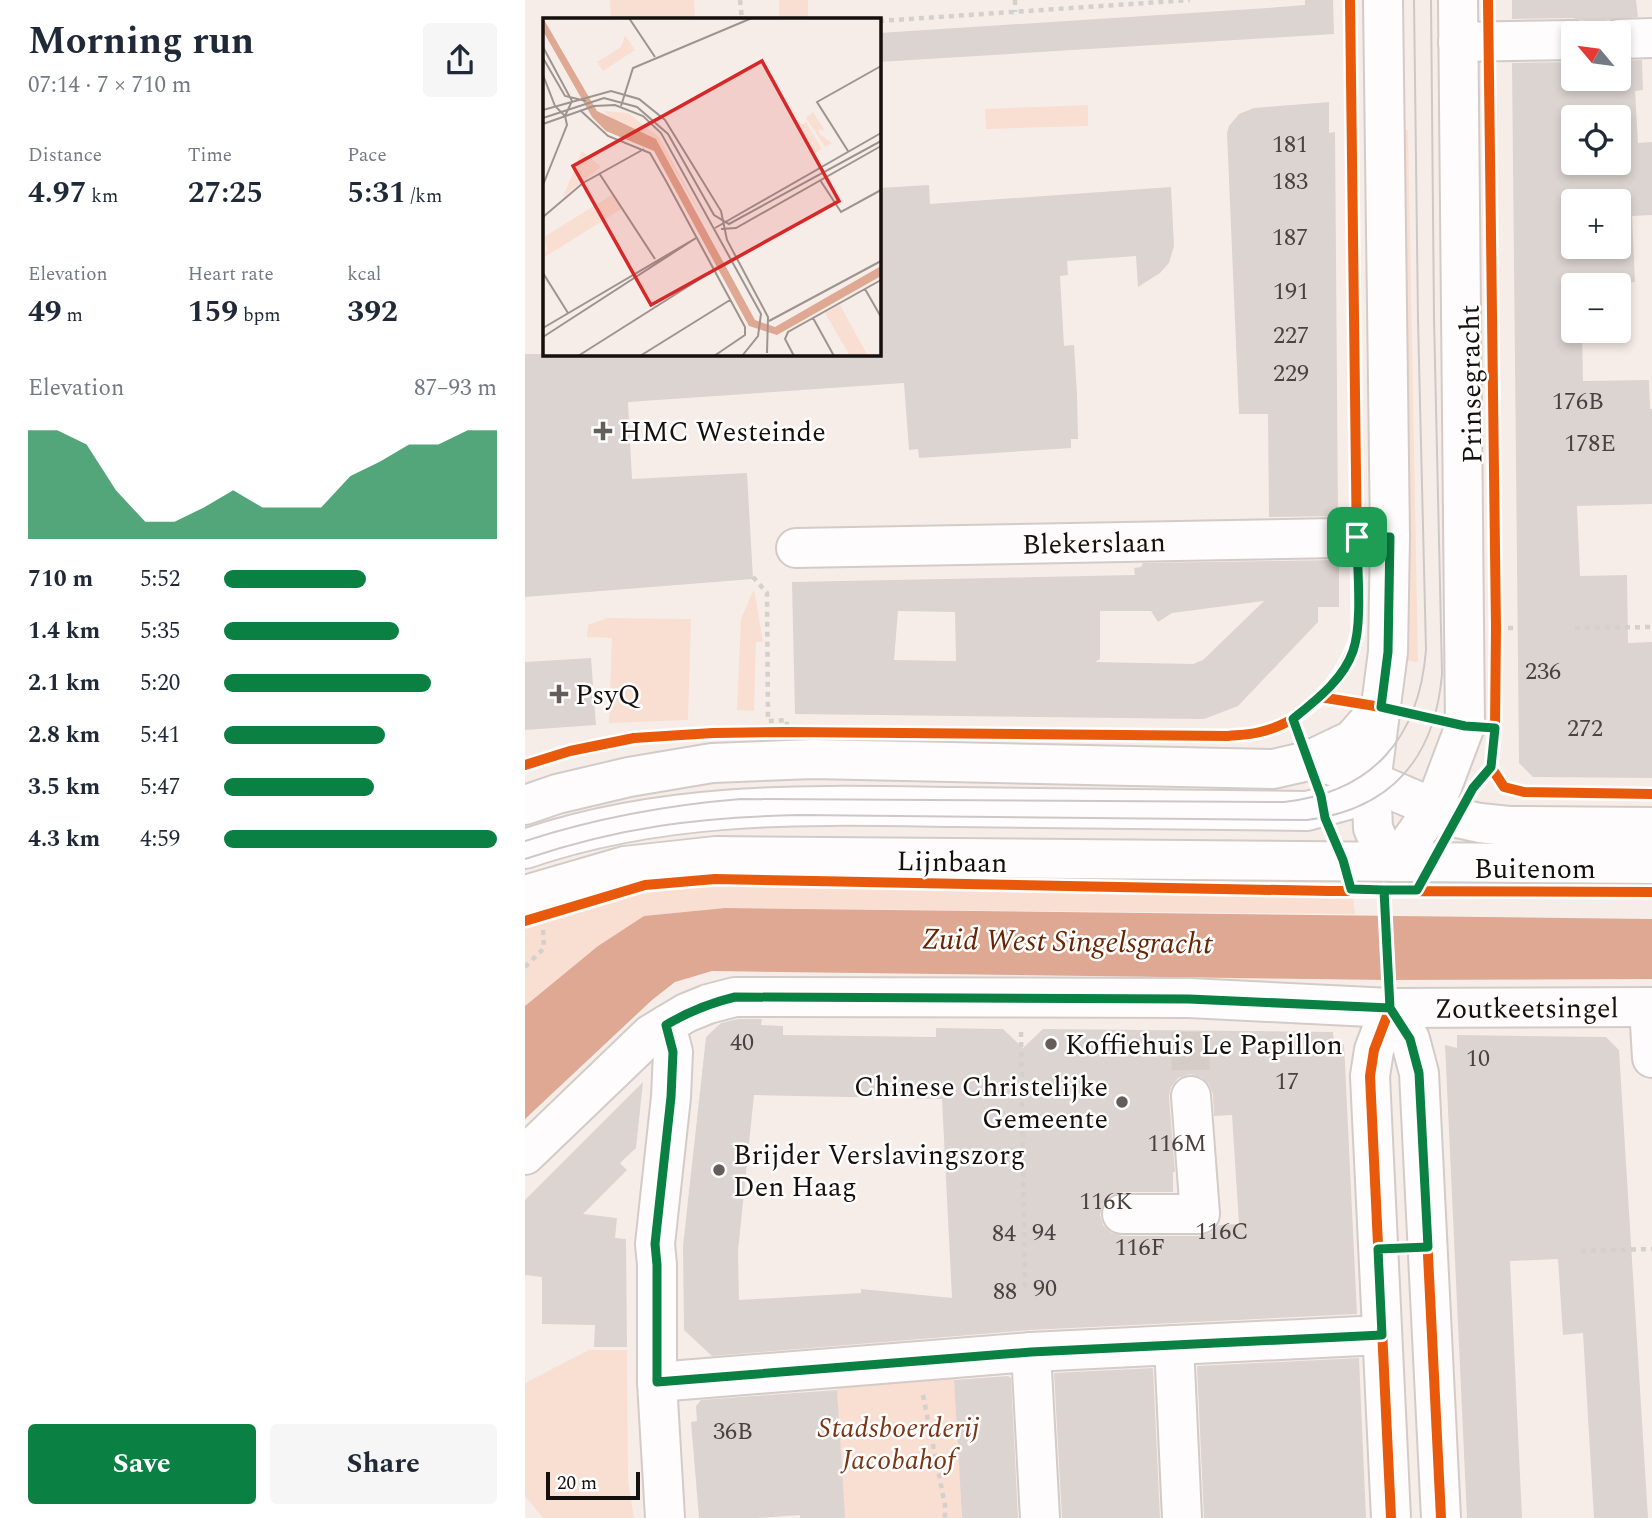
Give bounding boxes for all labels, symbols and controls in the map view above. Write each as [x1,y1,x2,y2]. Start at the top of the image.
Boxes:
text: Morning run [28,13,254,71]
inset map [543,18,880,355]
north arrow [1561,21,1631,91]
map controls [1561,21,1631,343]
button: share [423,23,497,97]
text: 07:14 · 7 × 710 m [28,68,192,103]
button: locate [1561,105,1631,175]
house number: 181 [1272,127,1308,163]
text: Distance [28,141,102,170]
text: Time [188,141,232,170]
text: Pace [347,141,387,170]
house number: 183 [1272,164,1308,200]
text: 4.97 [28,170,87,216]
text: 27:25 [188,170,263,216]
text: 5:31 [347,170,406,216]
text: km [87,182,118,211]
text: /km [406,182,442,211]
button: + [1561,189,1631,259]
house number: 187 [1272,220,1308,256]
text: Elevation [28,260,108,289]
text: Heart rate [188,260,274,289]
text: kcal [347,260,381,289]
button: − [1561,273,1631,343]
house number: 191 [1273,274,1309,310]
text: 49 [28,289,62,335]
text: 159 [188,289,238,335]
text: 392 [347,289,398,335]
text: m [62,301,83,330]
text: bpm [238,301,281,330]
street label: Prinsegracht [1449,304,1494,464]
house number: 227 [1273,318,1309,354]
house number: 229 [1273,356,1309,392]
text: Elevation [28,371,124,406]
text: 87–93 m [414,371,497,406]
house number: 176B [1552,384,1604,420]
place label: HMC Westeinde [619,411,826,454]
marker: HMC Westeinde [593,421,613,441]
house number: 178E [1564,426,1616,462]
pin [1327,507,1387,567]
icon: arrive [1338,518,1376,556]
street label: Blekerslaan [1022,521,1166,567]
text: 710 m [28,562,93,597]
text: 5:52 [140,562,180,597]
text: 1.4 km [28,614,100,649]
text: 5:35 [140,614,180,649]
house number: 236 [1525,654,1561,690]
text: 2.1 km [28,666,100,701]
text: 5:20 [140,666,180,701]
place label: PsyQ [575,674,641,717]
marker: PsyQ [549,684,569,704]
house number: 272 [1567,711,1603,747]
text: 2.8 km [28,718,100,753]
text: 5:41 [140,718,180,753]
text: 3.5 km [28,770,100,805]
text: 5:47 [140,770,180,805]
text: 4.3 km [28,822,100,857]
text: 4:59 [140,822,180,857]
street label: Lijnbaan [896,840,1008,885]
street label: Buitenom [1474,848,1596,891]
water label: Zuid West Singelsgracht [921,916,1213,968]
street label: Zoutkeetsingel [1434,987,1619,1031]
place label: Koffiehuis Le Papillon [1065,1024,1343,1067]
house number: 40 [730,1025,754,1061]
marker: Koffiehuis Le Papillon [1043,1036,1059,1052]
house number: 10 [1466,1041,1490,1077]
house number: 17 [1275,1064,1299,1100]
place label: Chinese Christelijke Gemeente [854,1066,1108,1141]
marker: Chinese Christelijke Gemeente [1114,1094,1130,1110]
house number: 116M [1147,1126,1207,1162]
place label: Brijder Verslavingszorg Den Haag [733,1134,1025,1209]
marker: Brijder Verslavingszorg Den Haag [711,1162,727,1178]
house number: 116K [1079,1184,1133,1220]
house number: 116C [1195,1214,1249,1250]
house number: 94 [1032,1215,1056,1251]
house number: 84 [992,1216,1016,1252]
house number: 116F [1115,1230,1165,1266]
house number: 90 [1033,1271,1057,1307]
house number: 88 [993,1274,1017,1310]
park label: Stadsboerderij Jacobahof [818,1407,980,1482]
house number: 36B [713,1414,753,1450]
button: Save [28,1424,256,1504]
button: Share [270,1424,497,1504]
scale bar [546,1469,641,1501]
text: 20 m [557,1469,597,1498]

